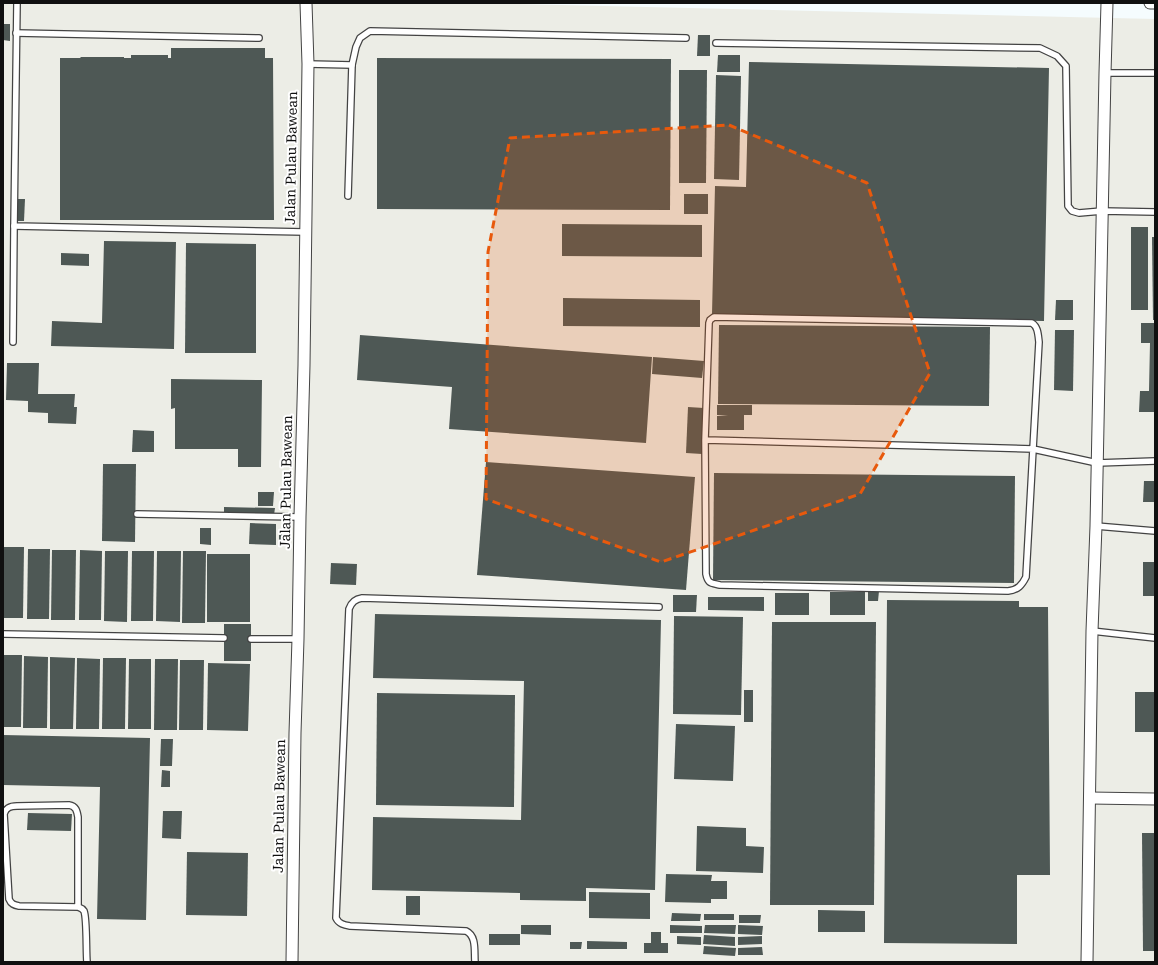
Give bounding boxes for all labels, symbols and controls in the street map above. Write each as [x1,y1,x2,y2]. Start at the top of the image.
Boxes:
street label: Jalan Pulau Bawean [282,91,300,225]
street label: Jalan Pulau Bawean [277,415,295,549]
street label: Jalan Pulau Bawean [270,739,288,873]

